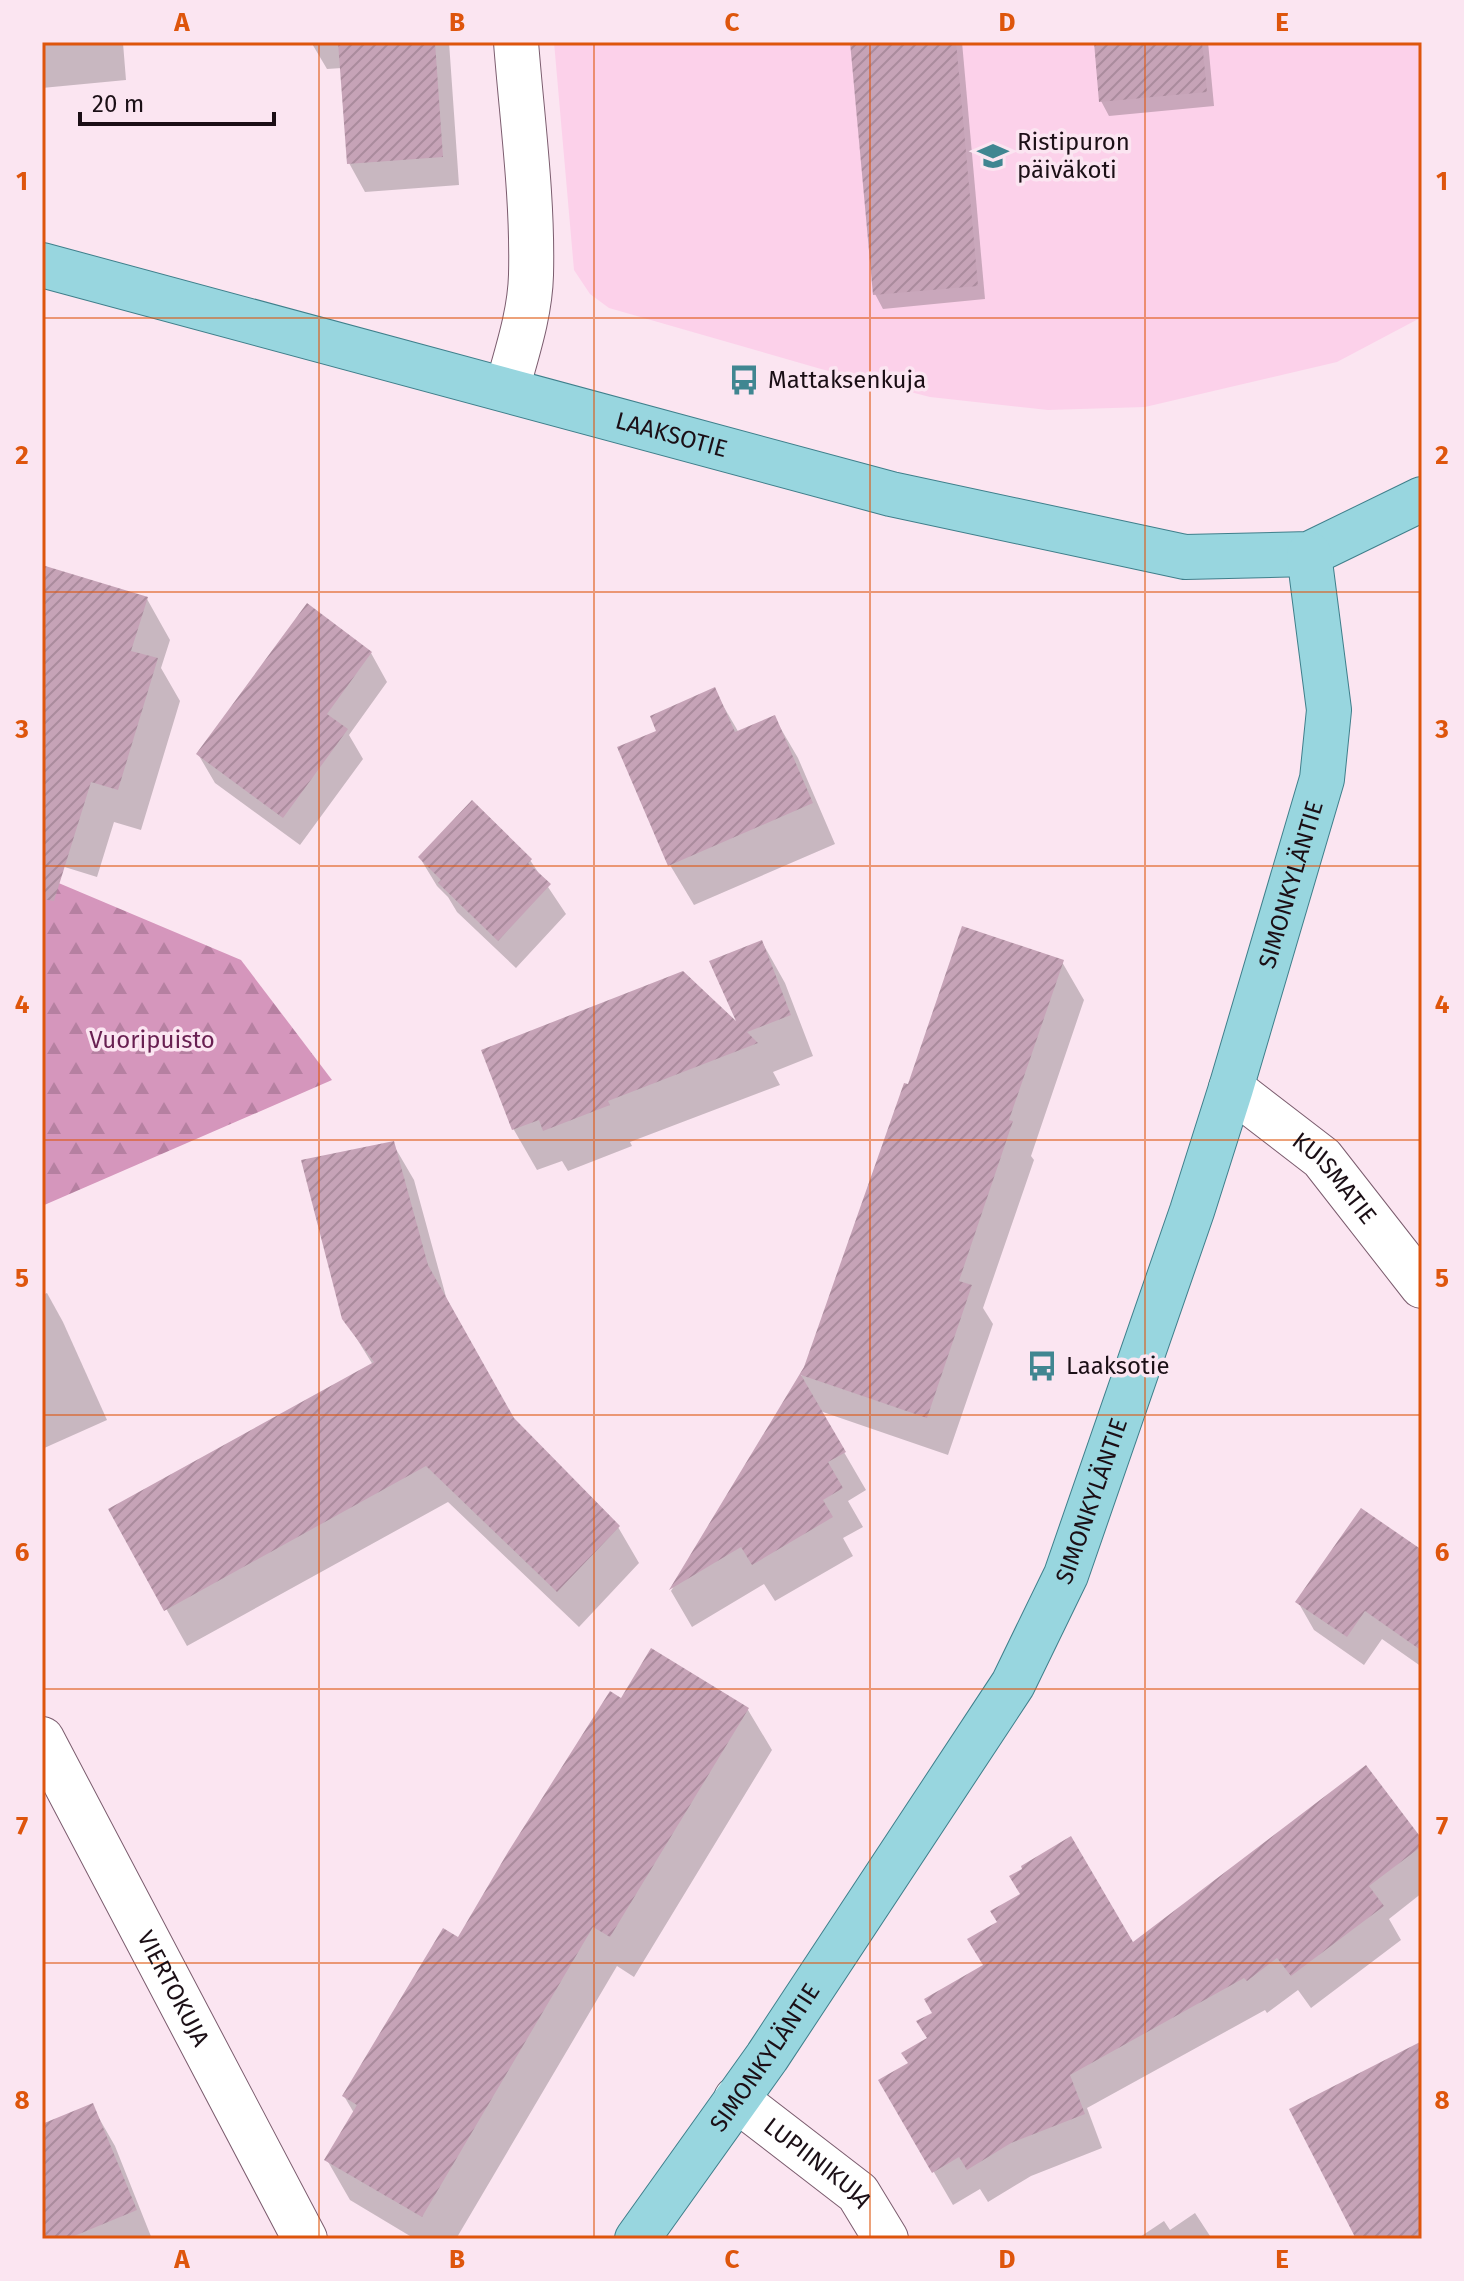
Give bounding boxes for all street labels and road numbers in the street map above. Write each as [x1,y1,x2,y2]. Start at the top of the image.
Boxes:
street label: LAAKSOTIE [613,406,730,463]
street label: SIMONKYLÄNTIE [1253,797,1329,972]
street label: KUISMATIE [1287,1126,1382,1230]
street label: SIMONKYLÄNTIE [1050,1414,1133,1589]
street label: VIERTOKUJA [131,1926,215,2051]
street label: SIMONKYLÄNTIE [704,1978,826,2137]
street label: LUPIINIKUJA [758,2112,878,2213]

